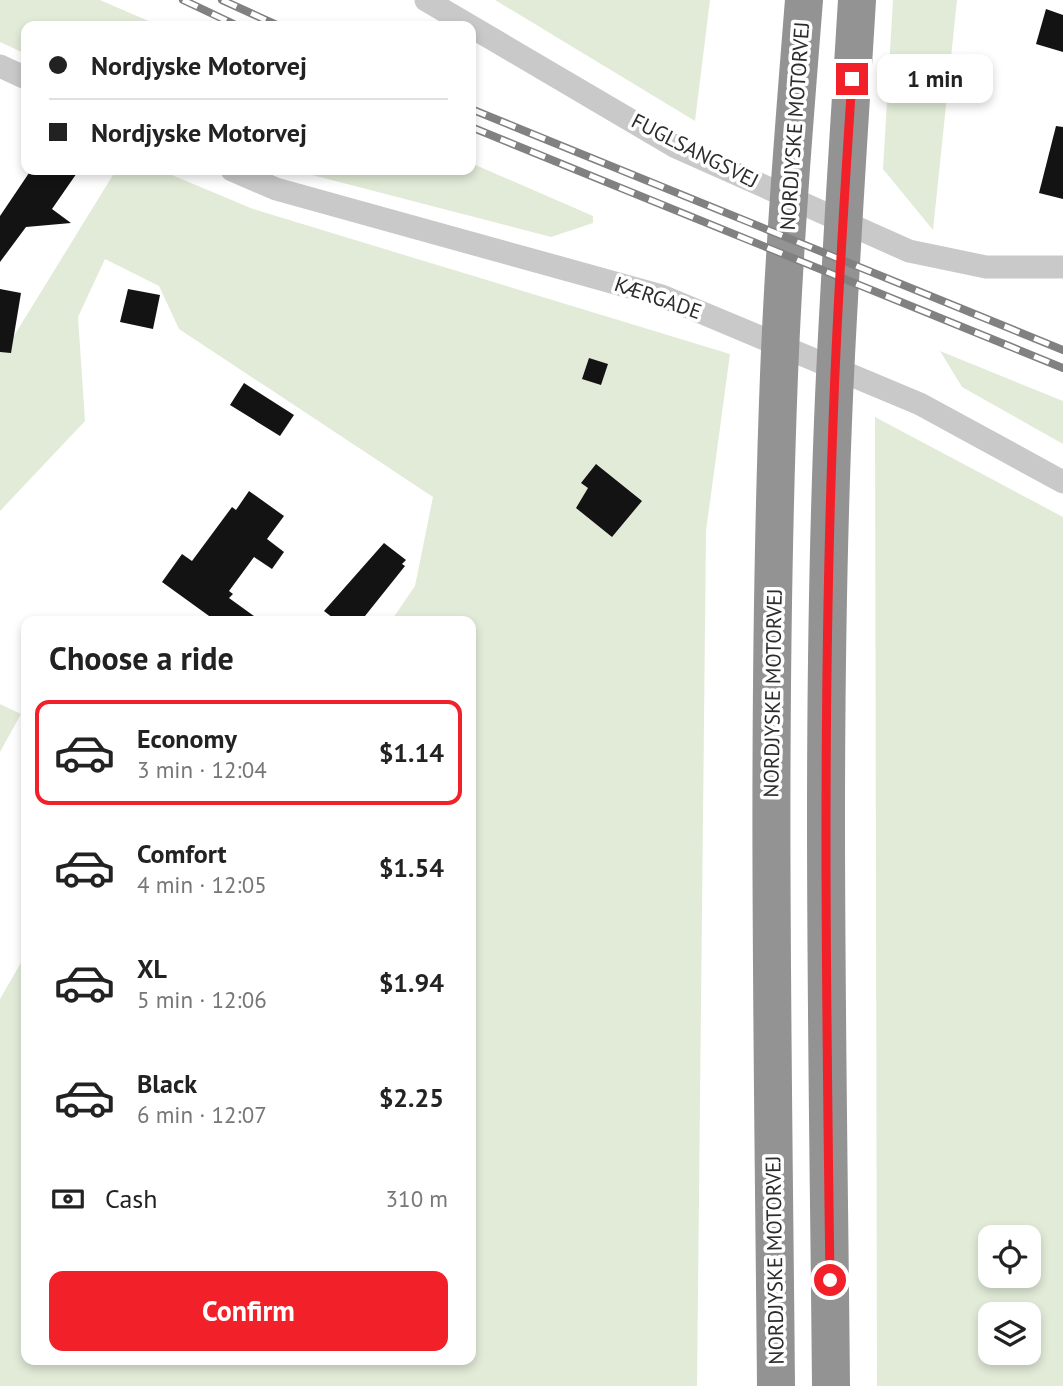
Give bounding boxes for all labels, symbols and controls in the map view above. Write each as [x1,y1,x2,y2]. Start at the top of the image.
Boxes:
street label: NORDJYSKE MOTORVEJ [774,21,815,231]
text: Nordjyske Motorvej [91,49,307,82]
callout: 1 min [876,55,992,104]
route end [836,63,868,95]
text: 1 min [907,64,963,93]
street label: FUGLSANGSVEJ [627,107,763,194]
text: Nordjyske Motorvej [91,116,307,149]
street label: KÆRGADE [611,270,705,325]
street label: NORDJYSKE MOTORVEJ [757,588,788,798]
text: Choose a ride [49,637,234,679]
icon: car [53,721,116,784]
text: Economy [137,722,237,755]
text: $1.14 [379,736,444,769]
text: 3 min · 12:04 [137,755,267,784]
icon: car [53,836,116,899]
text: Comfort [137,837,227,870]
text: $1.54 [379,851,444,884]
text: 4 min · 12:05 [137,870,267,899]
icon: car [53,951,116,1014]
text: XL [137,952,167,985]
text: $1.94 [379,966,444,999]
text: 5 min · 12:06 [137,985,267,1014]
icon: car [53,1066,116,1129]
text: Black [137,1067,197,1100]
text: $2.25 [379,1081,444,1114]
text: 6 min · 12:07 [137,1100,267,1129]
street label: NORDJYSKE MOTORVEJ [759,1155,790,1365]
icon: cash [49,1180,87,1218]
text: Cash [105,1182,157,1215]
text: 310 m [386,1184,448,1213]
map controls [978,1225,1041,1365]
button: locate [978,1225,1041,1288]
route start [814,1264,846,1296]
button: Confirm [49,1271,448,1351]
button: layers [978,1302,1041,1365]

